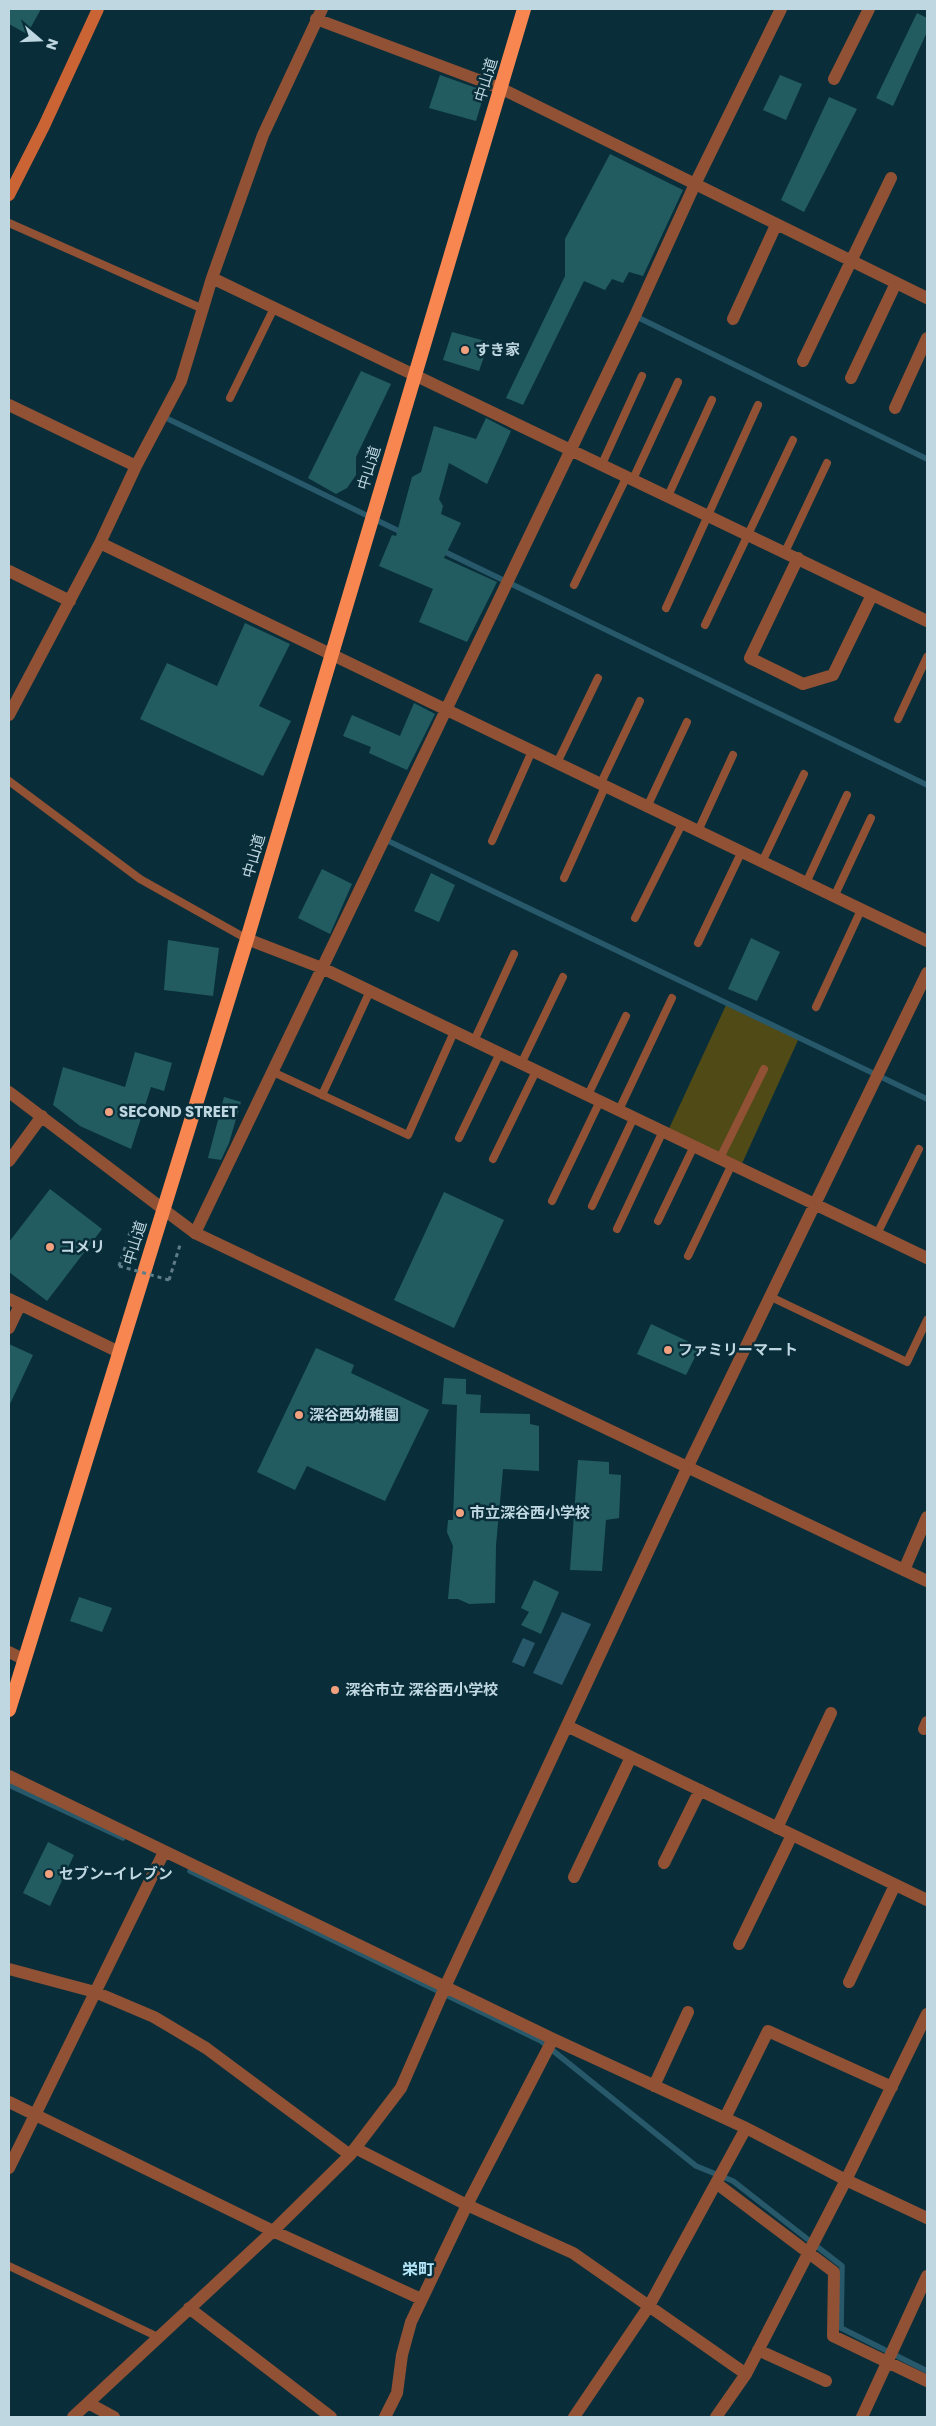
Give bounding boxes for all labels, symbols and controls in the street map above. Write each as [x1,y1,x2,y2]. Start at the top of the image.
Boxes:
north arrow [15,15,65,65]
text: N [41,36,63,52]
street label: 中山道 [469,55,502,104]
place label: すき家 [475,339,520,360]
marker: すき家 [459,344,471,356]
street label: 中山道 [352,443,385,492]
street label: 中山道 [237,831,270,880]
place label: SECOND STREET [119,1101,238,1122]
marker: SECOND STREET [103,1106,115,1118]
street label: 中山道 [118,1218,151,1267]
place label: コメリ [60,1236,105,1257]
marker: コメリ [44,1241,56,1253]
place label: ファミリーマート [678,1339,798,1360]
marker: ファミリーマート [662,1344,674,1356]
place label: 深谷西幼稚園 [309,1404,399,1425]
marker: 深谷西幼稚園 [293,1409,305,1421]
place label: 市立深谷西小学校 [470,1502,590,1523]
marker: 市立深谷西小学校 [454,1507,466,1519]
place label: 深谷市立 深谷西小学校 [345,1679,498,1700]
marker: 深谷市立 深谷西小学校 [329,1684,341,1696]
place label: セブン-イレブン [59,1863,173,1884]
marker: セブン-イレブン [43,1868,55,1880]
district label: 栄町 [402,2258,434,2281]

